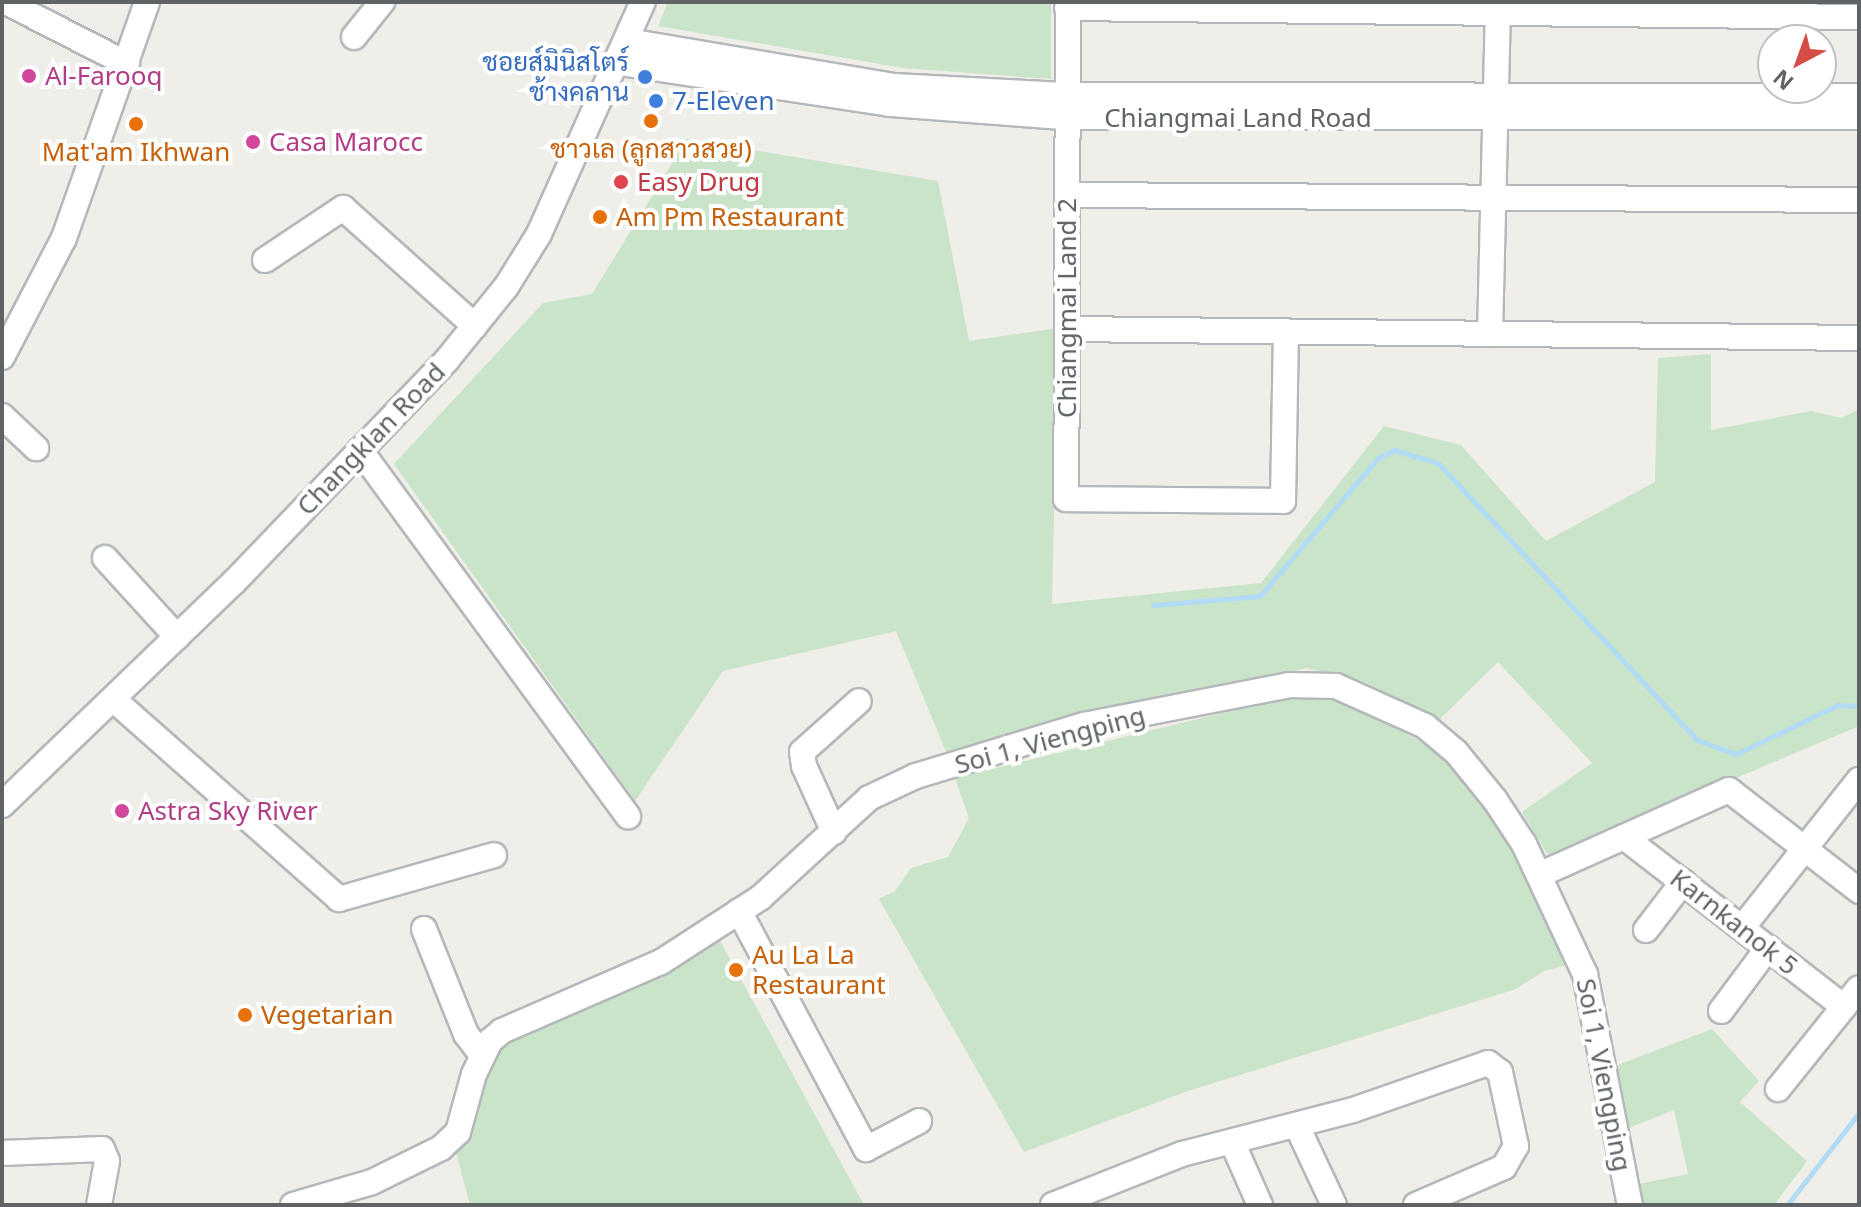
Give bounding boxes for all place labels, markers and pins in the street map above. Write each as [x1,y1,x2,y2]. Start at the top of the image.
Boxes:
place label: ชอยส์มินิสโตร์ ช้างคลาน [482,46,629,108]
place label: Al-Farooq [45,60,162,92]
marker: Al-Farooq [20,67,38,85]
marker: ชอยส์มินิสโตร์ ช้างคลาน [636,68,654,86]
place label: 7-Eleven [672,85,774,117]
marker: 7-Eleven [647,92,665,110]
marker: ชาวเล (ลูกสาวสวย) [642,112,660,130]
marker: Mat'am Ikhwan [127,115,145,133]
place label: Casa Marocc [269,126,423,158]
marker: Casa Marocc [244,133,262,151]
place label: ชาวเล (ลูกสาวสวย) [550,133,752,165]
place label: Mat'am Ikhwan [42,136,230,168]
place label: Easy Drug [637,166,760,198]
marker: Easy Drug [612,173,630,191]
place label: Am Pm Restaurant [616,201,844,233]
marker: Am Pm Restaurant [591,208,609,226]
place label: Astra Sky River [138,795,318,827]
marker: Astra Sky River [113,802,131,820]
place label: Au La La Restaurant [752,939,886,1000]
marker: Au La La Restaurant [727,961,745,979]
place label: Vegetarian [261,999,393,1031]
marker: Vegetarian [236,1006,254,1024]

